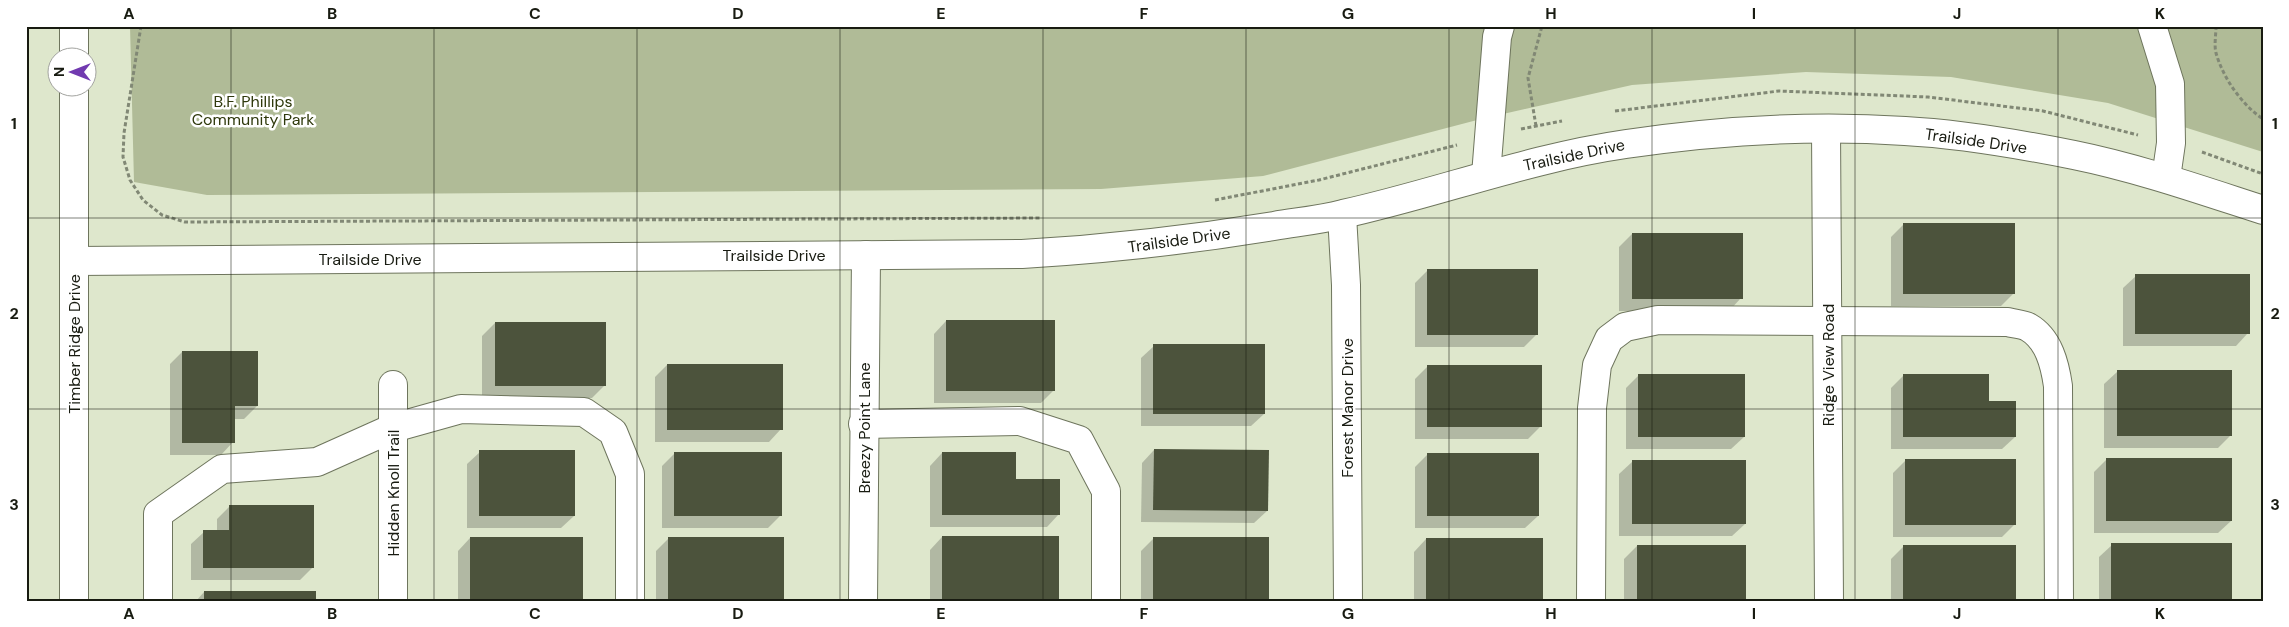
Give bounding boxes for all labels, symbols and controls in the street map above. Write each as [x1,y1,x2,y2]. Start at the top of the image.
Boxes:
text: A [123,3,135,24]
text: B [327,3,337,24]
text: C [529,3,541,24]
text: D [732,3,744,24]
text: E [936,3,946,24]
text: F [1140,3,1149,24]
text: G [1342,3,1354,24]
text: H [1545,3,1557,24]
text: I [1752,3,1756,24]
text: J [1953,3,1961,24]
text: K [2155,3,2166,24]
north arrow [48,48,98,98]
text: N [50,67,68,77]
park label: B.F. Phillips Community Park [192,91,314,130]
text: 1 [11,113,17,134]
text: 1 [2272,113,2278,134]
street label: Trailside Drive [1923,123,2029,159]
street label: Trailside Drive [1521,134,1627,176]
street label: Trailside Drive [1126,222,1232,258]
street label: Trailside Drive [722,245,826,266]
street label: Trailside Drive [318,249,422,270]
street label: Timber Ridge Drive [64,274,85,414]
text: 2 [9,303,19,324]
text: 2 [2270,303,2280,324]
street label: Ridge View Road [1818,304,1839,426]
street label: Forest Manor Drive [1337,338,1358,478]
street label: Breezy Point Lane [854,362,875,494]
street label: Hidden Knoll Trail [383,430,404,556]
text: 3 [9,494,19,515]
text: 3 [2270,494,2280,515]
text: A [123,603,135,624]
text: B [327,603,337,624]
text: C [529,603,541,624]
text: D [732,603,744,624]
text: E [936,603,946,624]
text: F [1140,603,1149,624]
text: G [1342,603,1354,624]
text: H [1545,603,1557,624]
text: I [1752,603,1756,624]
text: J [1953,603,1961,624]
text: K [2155,603,2166,624]

